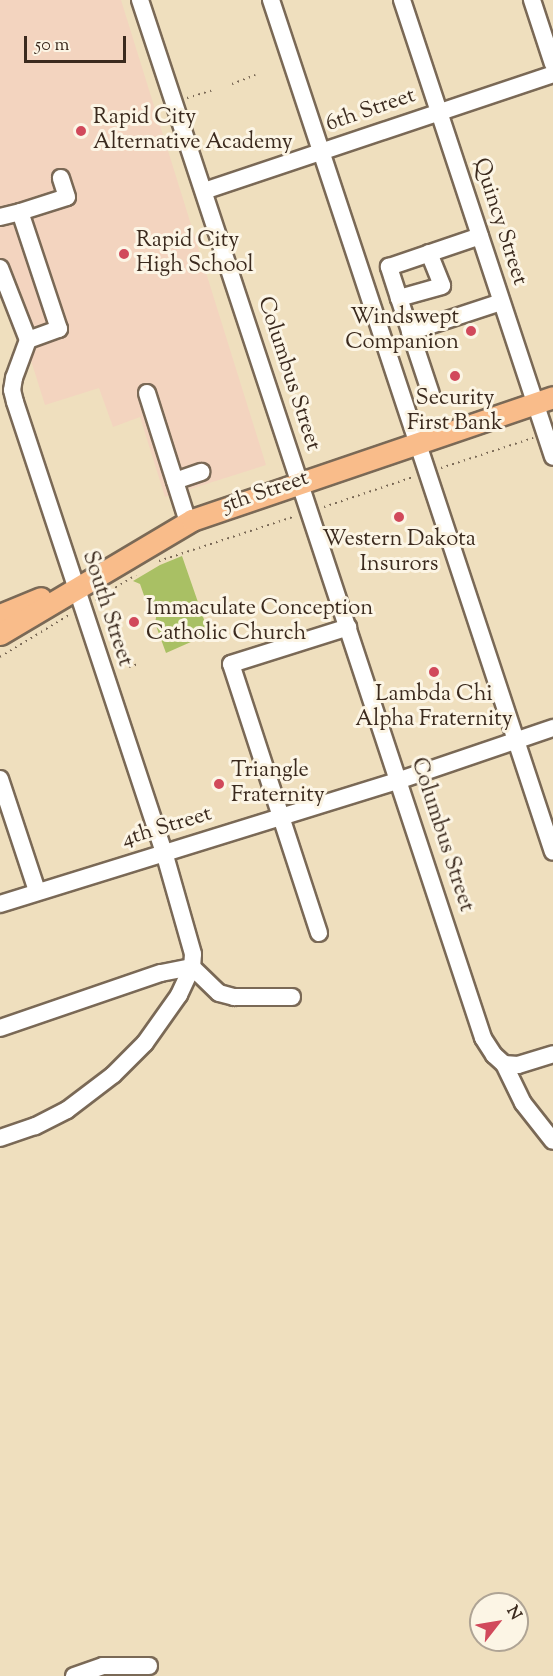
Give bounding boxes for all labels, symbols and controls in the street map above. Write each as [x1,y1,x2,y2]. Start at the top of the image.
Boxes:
scale bar [27,24,129,62]
text: 50 m [35,33,69,59]
street label: 6th Street [323,83,419,139]
place label: Rapid City Alternative Academy [93,105,293,156]
marker: Rapid City Alternative Academy [74,124,88,138]
street label: Quincy Street [466,155,532,289]
place label: Rapid City High School [136,228,254,280]
marker: Rapid City High School [117,247,131,261]
street label: Columbus Street [251,294,325,454]
place label: Windswept Companion [345,305,459,356]
marker: Windswept Companion [464,324,478,338]
marker: Security First Bank [448,369,462,383]
place label: Security First Bank [407,386,503,438]
street label: 5th Street [219,466,313,520]
marker: Western Dakota Insurors [392,510,406,524]
place label: Western Dakota Insurors [322,527,476,578]
street label: South Street [75,548,137,670]
place label: Immaculate Conception Catholic Church [146,596,373,648]
marker: Immaculate Conception Catholic Church [127,615,141,629]
marker: Lambda Chi Alpha Fraternity [427,665,441,679]
place label: Lambda Chi Alpha Fraternity [355,682,513,734]
street label: Columbus Street [404,755,478,915]
place label: Triangle Fraternity [231,758,325,810]
marker: Triangle Fraternity [212,777,226,791]
street label: 4th Street [119,802,215,854]
north arrow [469,1592,529,1652]
text: N [500,1602,526,1625]

